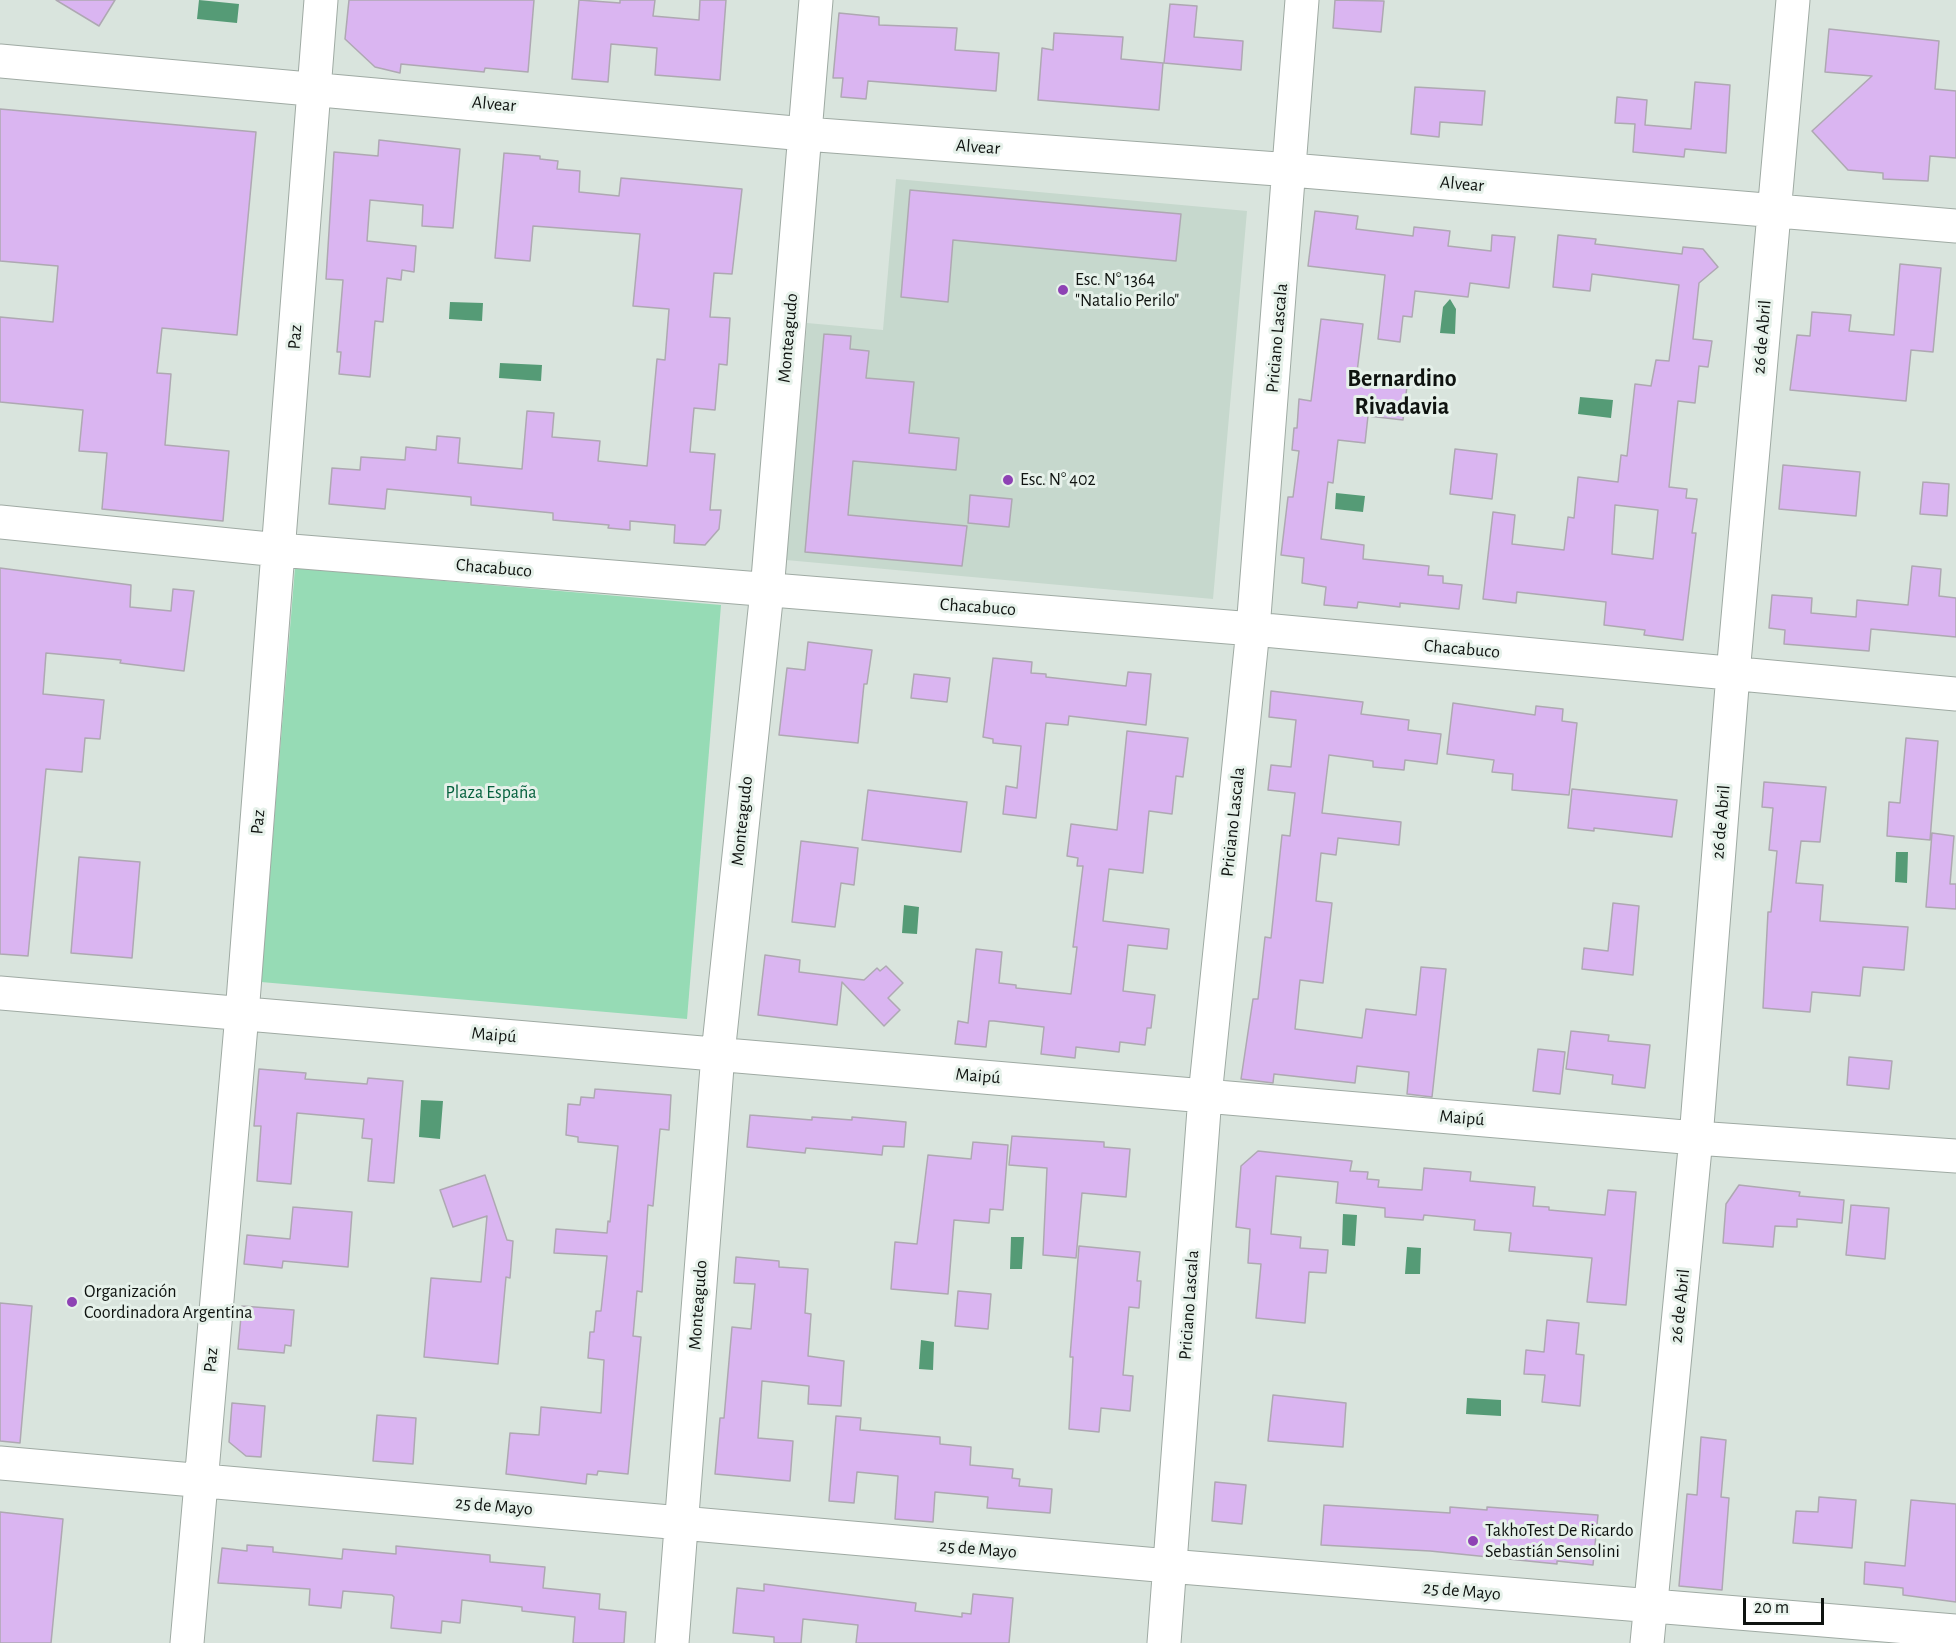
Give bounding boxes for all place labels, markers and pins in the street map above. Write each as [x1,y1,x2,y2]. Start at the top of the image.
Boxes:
place label: Esc. N° 1364 "Natalio Perilo" [1075,269,1179,312]
marker: Esc. N° 1364 "Natalio Perilo" [1056,283,1070,297]
place label: Esc. N° 402 [1020,469,1096,491]
marker: Esc. N° 402 [1001,473,1015,487]
place label: Organización Coordinadora Argentina [84,1281,253,1324]
marker: Organización Coordinadora Argentina [65,1295,79,1309]
place label: TakhoTest De Ricardo Sebastián Sensolini [1485,1520,1634,1562]
marker: TakhoTest De Ricardo Sebastián Sensolini [1466,1534,1480,1548]

